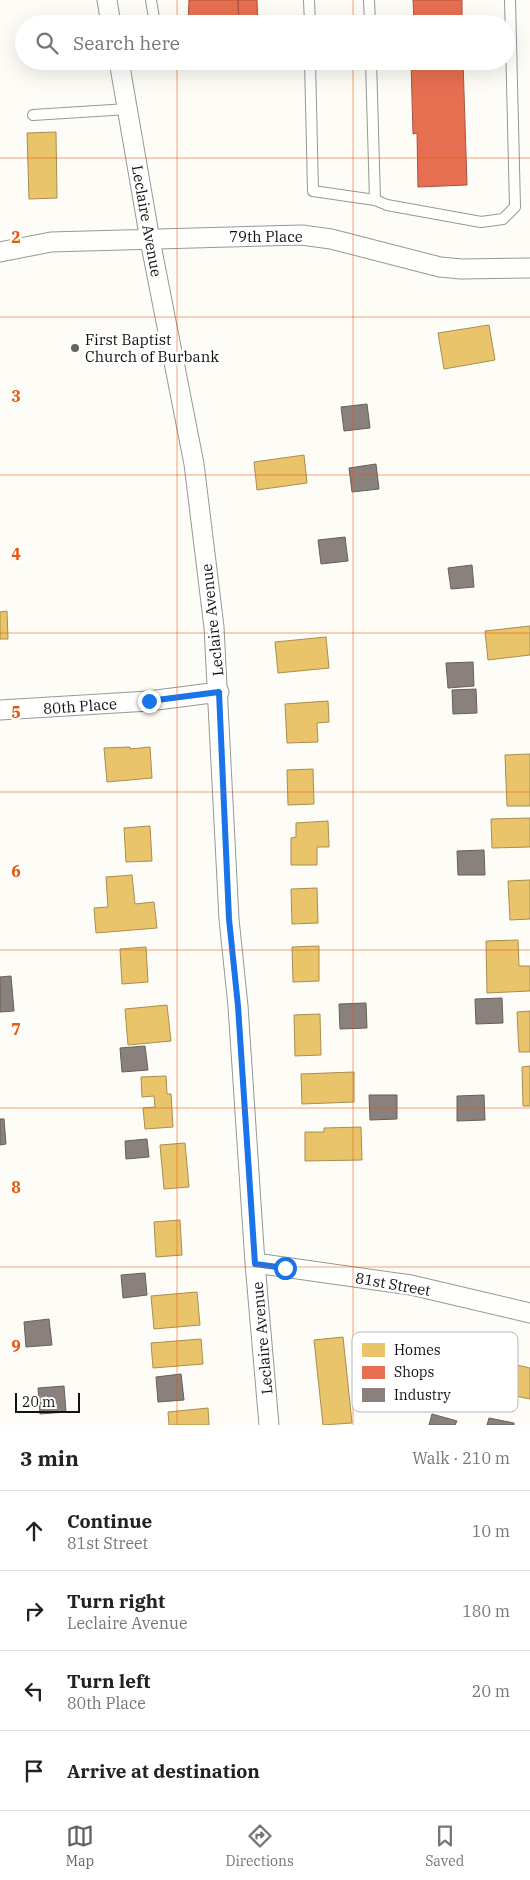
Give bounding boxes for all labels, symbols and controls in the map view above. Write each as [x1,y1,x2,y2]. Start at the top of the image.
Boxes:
search box [15,15,515,70]
icon: search [33,29,61,57]
text: Search here [73,31,180,55]
street label: Leclaire Avenue [128,164,166,278]
text: 2 [11,227,21,247]
street label: 79th Place [229,227,303,246]
place label: First Baptist Church of Burbank [85,330,219,366]
marker: First Baptist Church of Burbank [69,342,81,354]
text: 3 [11,386,21,406]
text: 4 [11,544,21,564]
street label: Leclaire Avenue [197,563,227,677]
route end [138,690,161,713]
street label: 80th Place [43,694,117,718]
text: 5 [11,702,21,722]
text: 6 [11,861,21,881]
text: 7 [11,1019,21,1039]
text: 8 [11,1177,21,1197]
route start [274,1257,297,1280]
street label: 81st Street [354,1268,432,1300]
street label: Leclaire Avenue [248,1281,276,1395]
legend [352,1332,518,1412]
text: 9 [11,1336,21,1356]
text: Homes [394,1341,441,1359]
text: Shops [394,1363,434,1381]
text: Industry [394,1386,451,1404]
scale bar [15,1390,80,1413]
text: 20 m [22,1393,55,1411]
text: 3 min [20,1444,79,1472]
text: Walk · 210 m [412,1448,510,1468]
text: Continue [67,1509,152,1533]
icon: ahead [20,1517,48,1545]
text: 10 m [472,1521,510,1541]
text: 81st Street [67,1533,148,1553]
text: Turn right [67,1589,165,1613]
icon: right [20,1597,48,1625]
text: 180 m [462,1601,510,1621]
text: Leclaire Avenue [67,1613,188,1633]
text: Turn left [67,1669,150,1693]
icon: left [20,1677,48,1705]
text: 20 m [472,1681,510,1701]
text: 80th Place [67,1693,146,1713]
icon: arrive [20,1757,48,1785]
text: Arrive at destination [67,1759,260,1783]
tab: Map [66,1822,94,1870]
tab: Directions [226,1822,294,1870]
tab: Saved [425,1822,464,1870]

